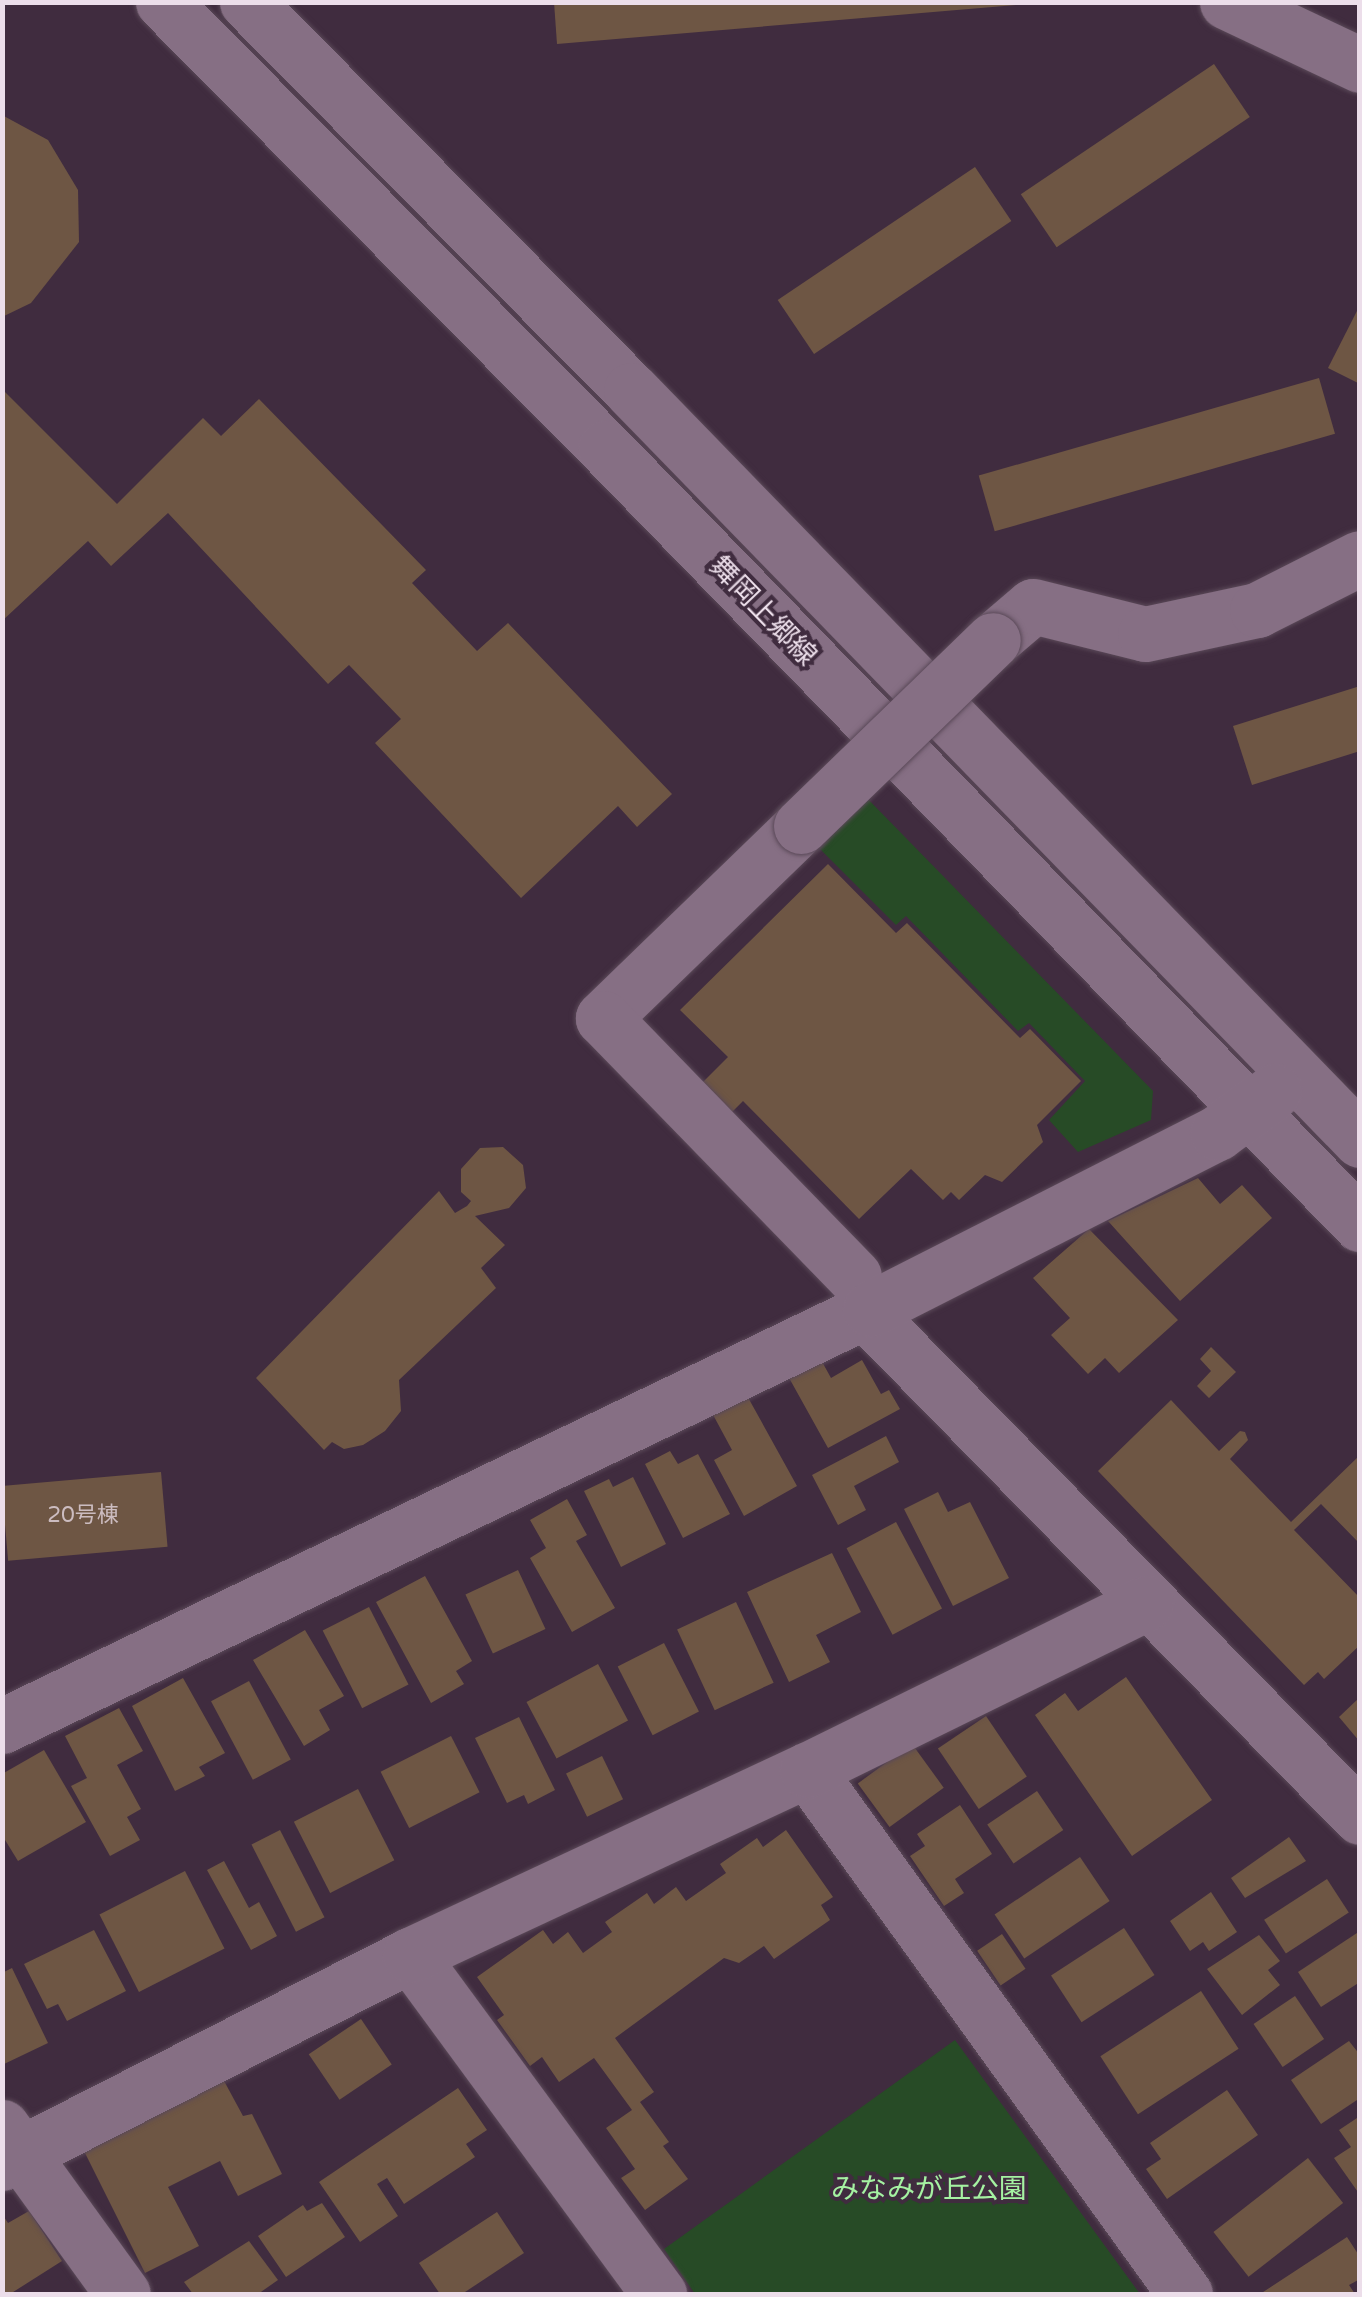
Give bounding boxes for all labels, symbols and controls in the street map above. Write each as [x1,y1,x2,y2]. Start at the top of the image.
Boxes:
street label: 舞岡上郷線 [702,549,824,673]
house number: 20号棟 [47,1503,119,1529]
park label: みなみが丘公園 [831,2172,1027,2206]

